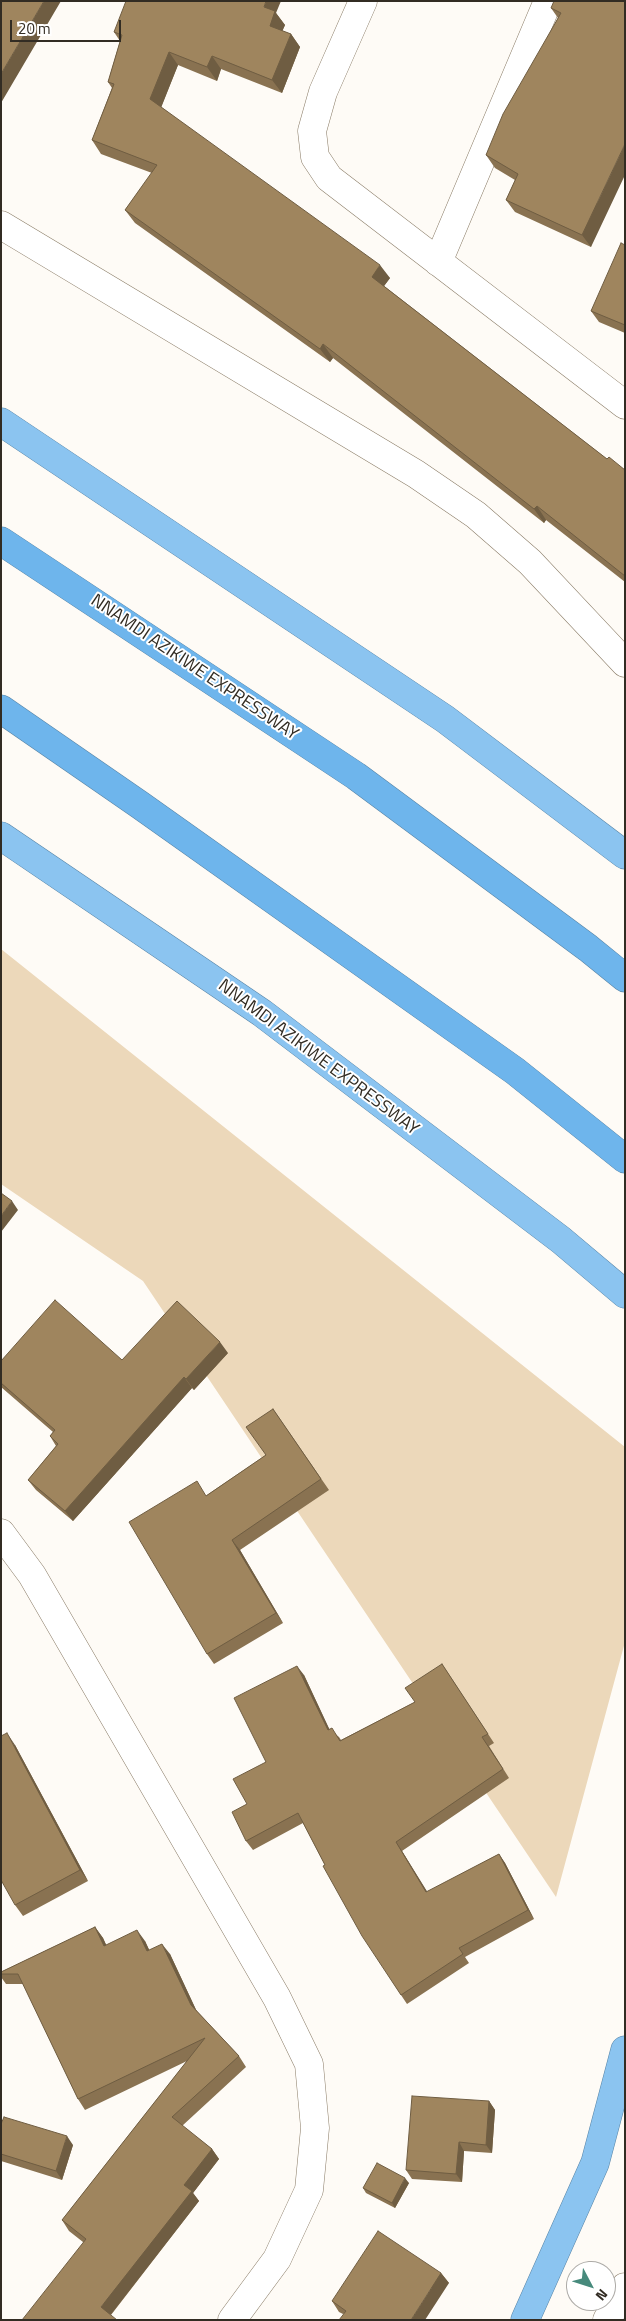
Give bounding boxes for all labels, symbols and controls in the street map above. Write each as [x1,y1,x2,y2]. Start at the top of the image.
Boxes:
scale bar [12,10,124,42]
text: 20 m [18,17,51,40]
street label: NNAMDI AZIKIWE EXPRESSWAY [86,590,302,746]
street label: NNAMDI AZIKIWE EXPRESSWAY [213,975,423,1141]
north arrow [566,2261,616,2311]
text: N [591,2285,613,2306]

